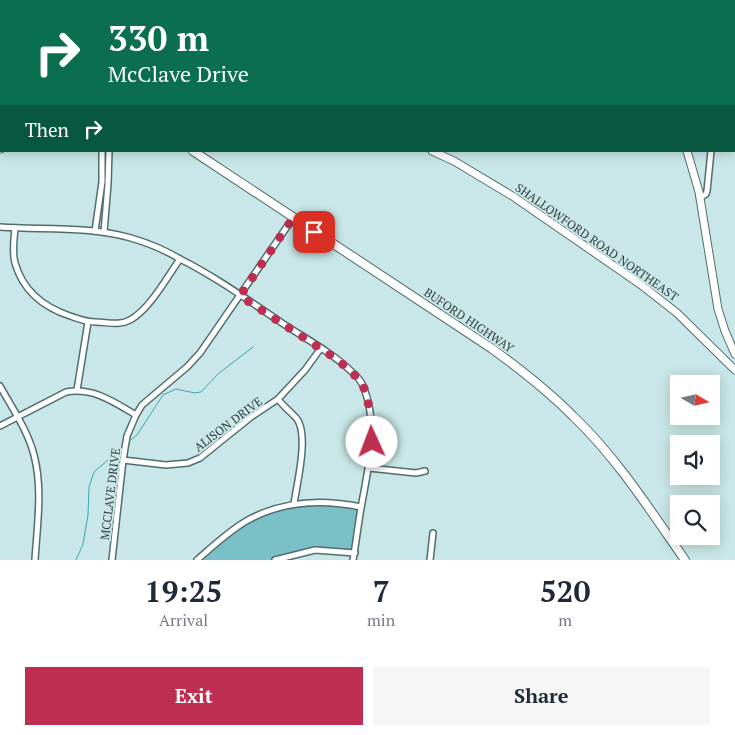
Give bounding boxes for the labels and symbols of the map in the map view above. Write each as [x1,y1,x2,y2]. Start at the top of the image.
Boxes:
street label: SHALLOWFORD ROAD NORTHEAST [513,180,682,305]
pin [293,211,335,253]
street label: BUFORD HIGHWAY [421,284,517,356]
north arrow [670,375,720,425]
street label: ALISON DRIVE [191,393,265,455]
position arrow [345,415,397,467]
street label: MCCLAVE DRIVE [97,447,123,541]

